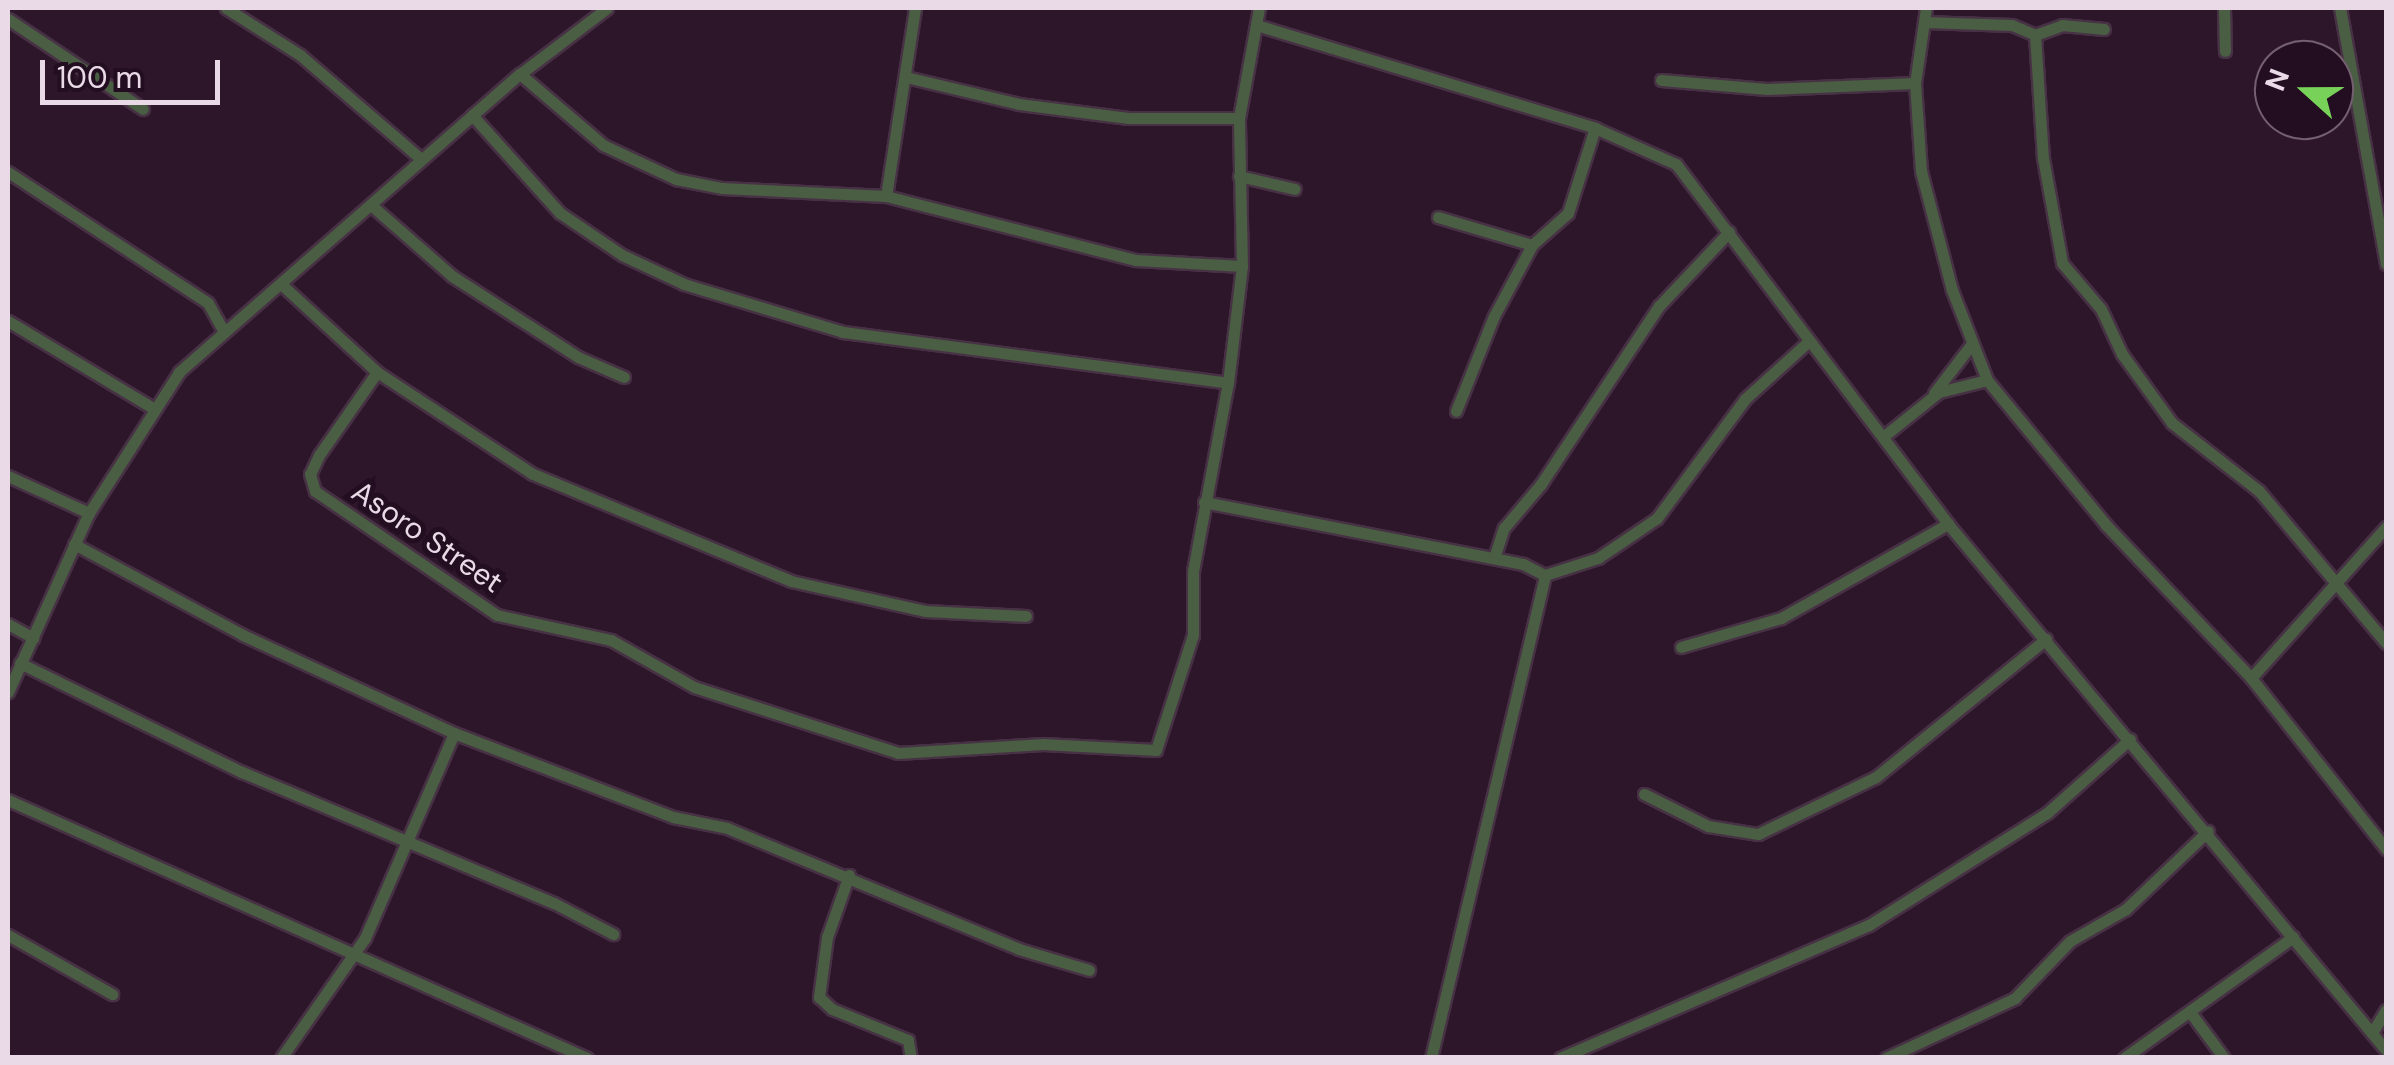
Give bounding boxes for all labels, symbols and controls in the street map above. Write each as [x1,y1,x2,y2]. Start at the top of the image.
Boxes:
scale bar [45,40,225,102]
north arrow [2254,40,2354,140]
text: 100 m [57,58,142,97]
text: N [2256,64,2298,96]
street label: Asoro Street [345,473,509,601]

